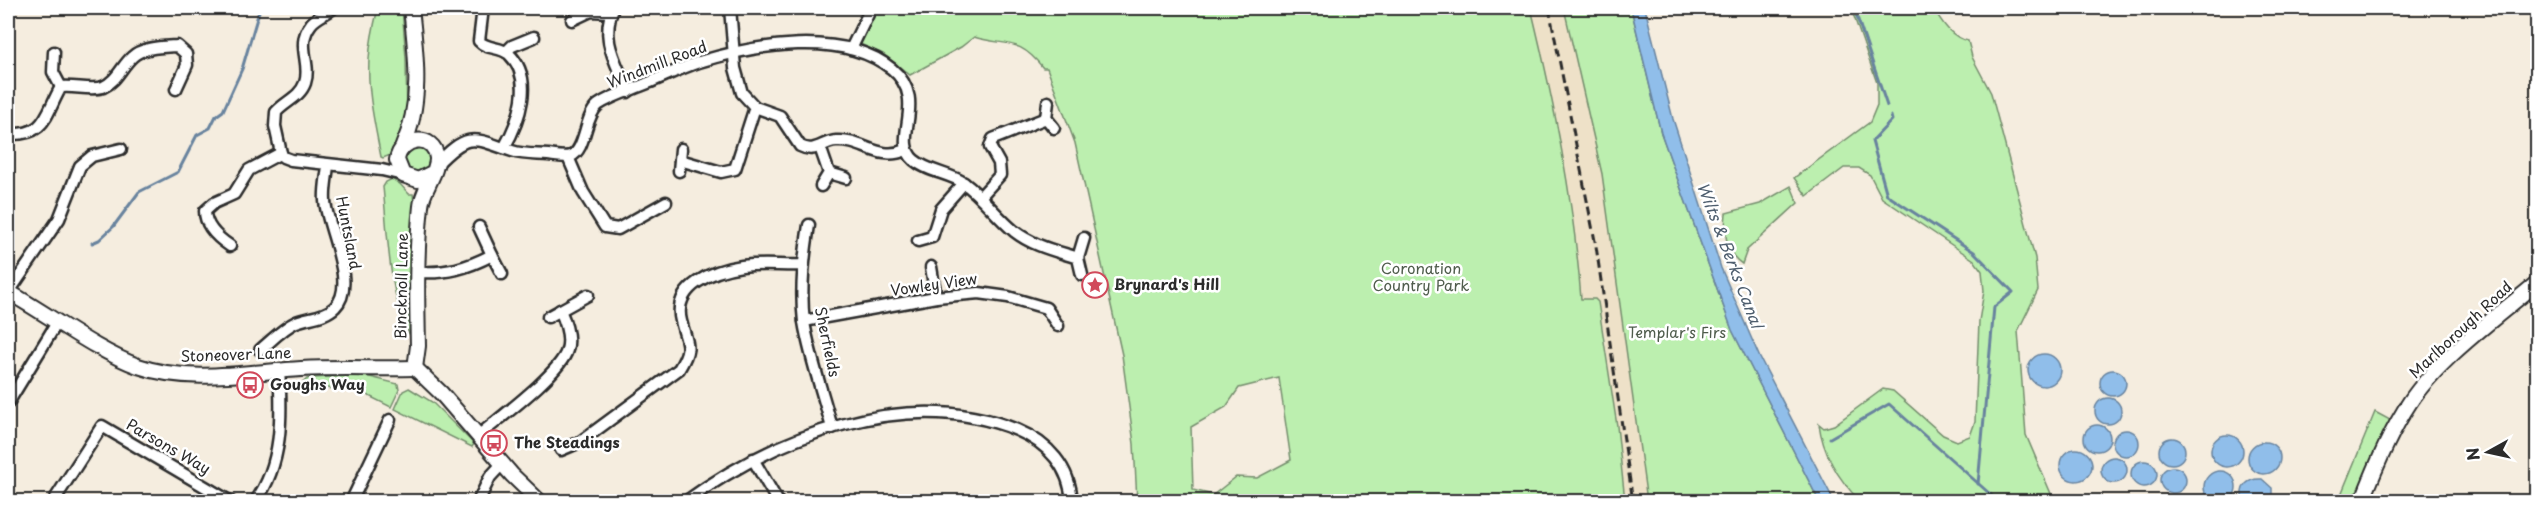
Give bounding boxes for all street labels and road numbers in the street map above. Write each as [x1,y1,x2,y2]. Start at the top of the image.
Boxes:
street label: Windmill Road [603,34,710,93]
street label: Huntsland [331,194,368,271]
street label: Bincknoll Lane [388,233,413,339]
street label: Vowley View [889,266,979,301]
street label: Marlborough Road [2403,275,2517,383]
street label: Sherfields [810,304,847,379]
street label: Stoneover Lane [180,340,292,367]
street label: Parsons Way [122,412,215,479]

